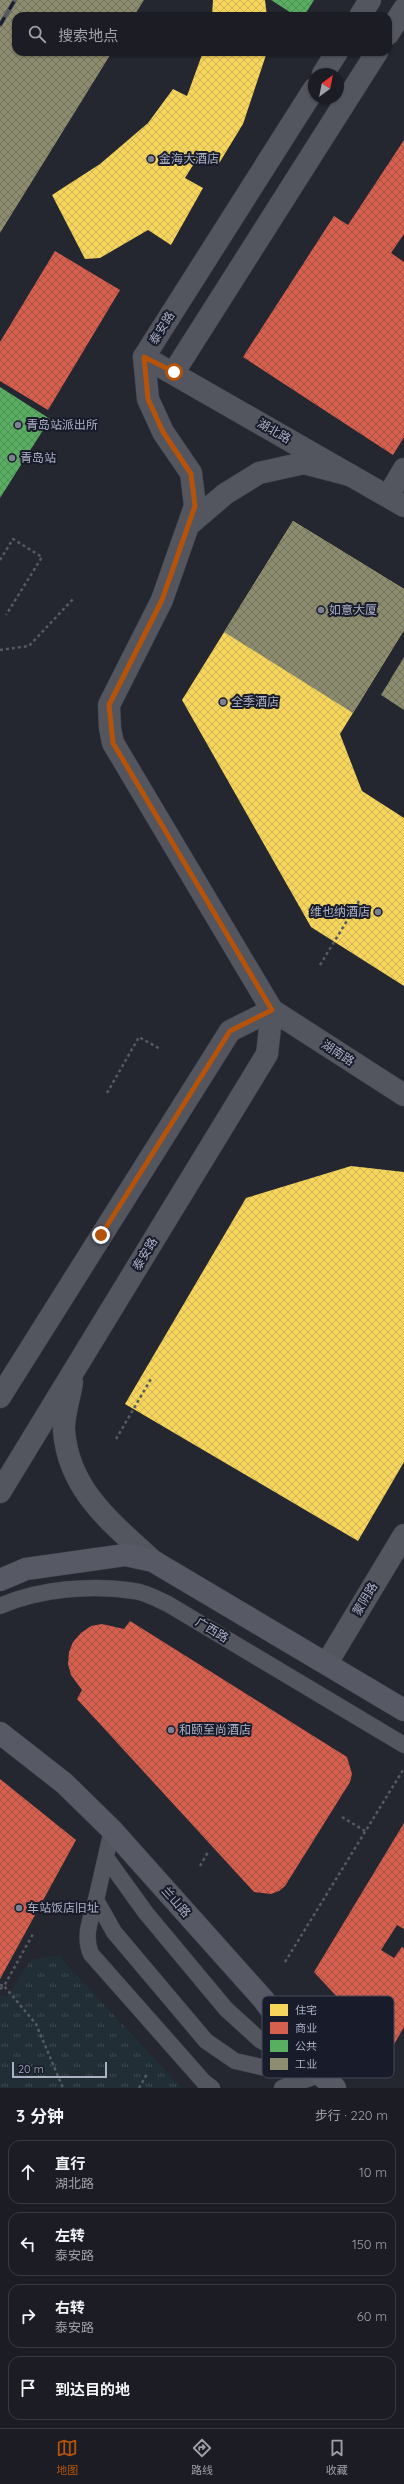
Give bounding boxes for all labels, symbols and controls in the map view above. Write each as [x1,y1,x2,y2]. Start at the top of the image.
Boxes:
search box [12,12,392,56]
icon: search [26,23,48,45]
text: 搜索地点 [58,26,118,45]
north arrow [308,68,344,104]
place label: 金海大酒店 [159,151,219,166]
marker: 金海大酒店 [146,154,156,164]
street label: 泰安路 [146,308,177,347]
route start [165,363,183,381]
street label: 湖北路 [255,415,294,446]
place label: 青岛站派出所 [26,417,98,432]
marker: 青岛站派出所 [13,420,23,430]
place label: 青岛站 [20,450,56,465]
marker: 青岛站 [7,453,17,463]
place label: 如意大厦 [329,602,377,617]
marker: 如意大厦 [316,605,326,615]
place label: 全季酒店 [231,694,279,709]
marker: 全季酒店 [218,697,228,707]
place label: 维也纳酒店 [310,904,370,919]
marker: 维也纳酒店 [373,907,383,917]
street label: 湖南路 [319,1036,357,1069]
route end [92,1226,110,1244]
street label: 泰安路 [129,1234,160,1273]
street label: 蒙阴路 [349,1579,380,1618]
street label: 广西路 [193,1614,232,1645]
place label: 和颐至尚酒店 [179,1722,251,1737]
marker: 和颐至尚酒店 [166,1725,176,1735]
street label: 兰山路 [159,1883,194,1920]
place label: 车站饭店旧址 [27,1900,99,1915]
marker: 车站饭店旧址 [14,1903,24,1913]
legend [262,1996,394,2078]
text: 住宅 [295,2003,317,2017]
text: 商业 [295,2021,317,2035]
text: 公共 [295,2039,317,2053]
text: 工业 [295,2057,317,2071]
scale bar [12,2060,107,2079]
text: 20 m [18,2062,44,2076]
text: 3 分钟 [16,2105,64,2126]
text: 步行 · 220 m [315,2107,388,2123]
text: 直行 [55,2154,85,2173]
icon: ahead [17,2161,39,2183]
text: 10 m [359,2164,387,2180]
text: 湖北路 [55,2175,94,2191]
text: 左转 [55,2226,85,2245]
icon: left [17,2233,39,2255]
text: 150 m [352,2236,387,2252]
text: 泰安路 [55,2247,94,2263]
text: 右转 [55,2298,85,2317]
icon: right [17,2305,39,2327]
text: 60 m [357,2308,387,2324]
text: 泰安路 [55,2319,94,2335]
icon: arrive [17,2377,39,2399]
text: 到达目的地 [55,2380,130,2399]
tab: 地图 [56,2437,78,2477]
tab: 路线 [191,2437,213,2477]
tab: 收藏 [326,2437,348,2477]

